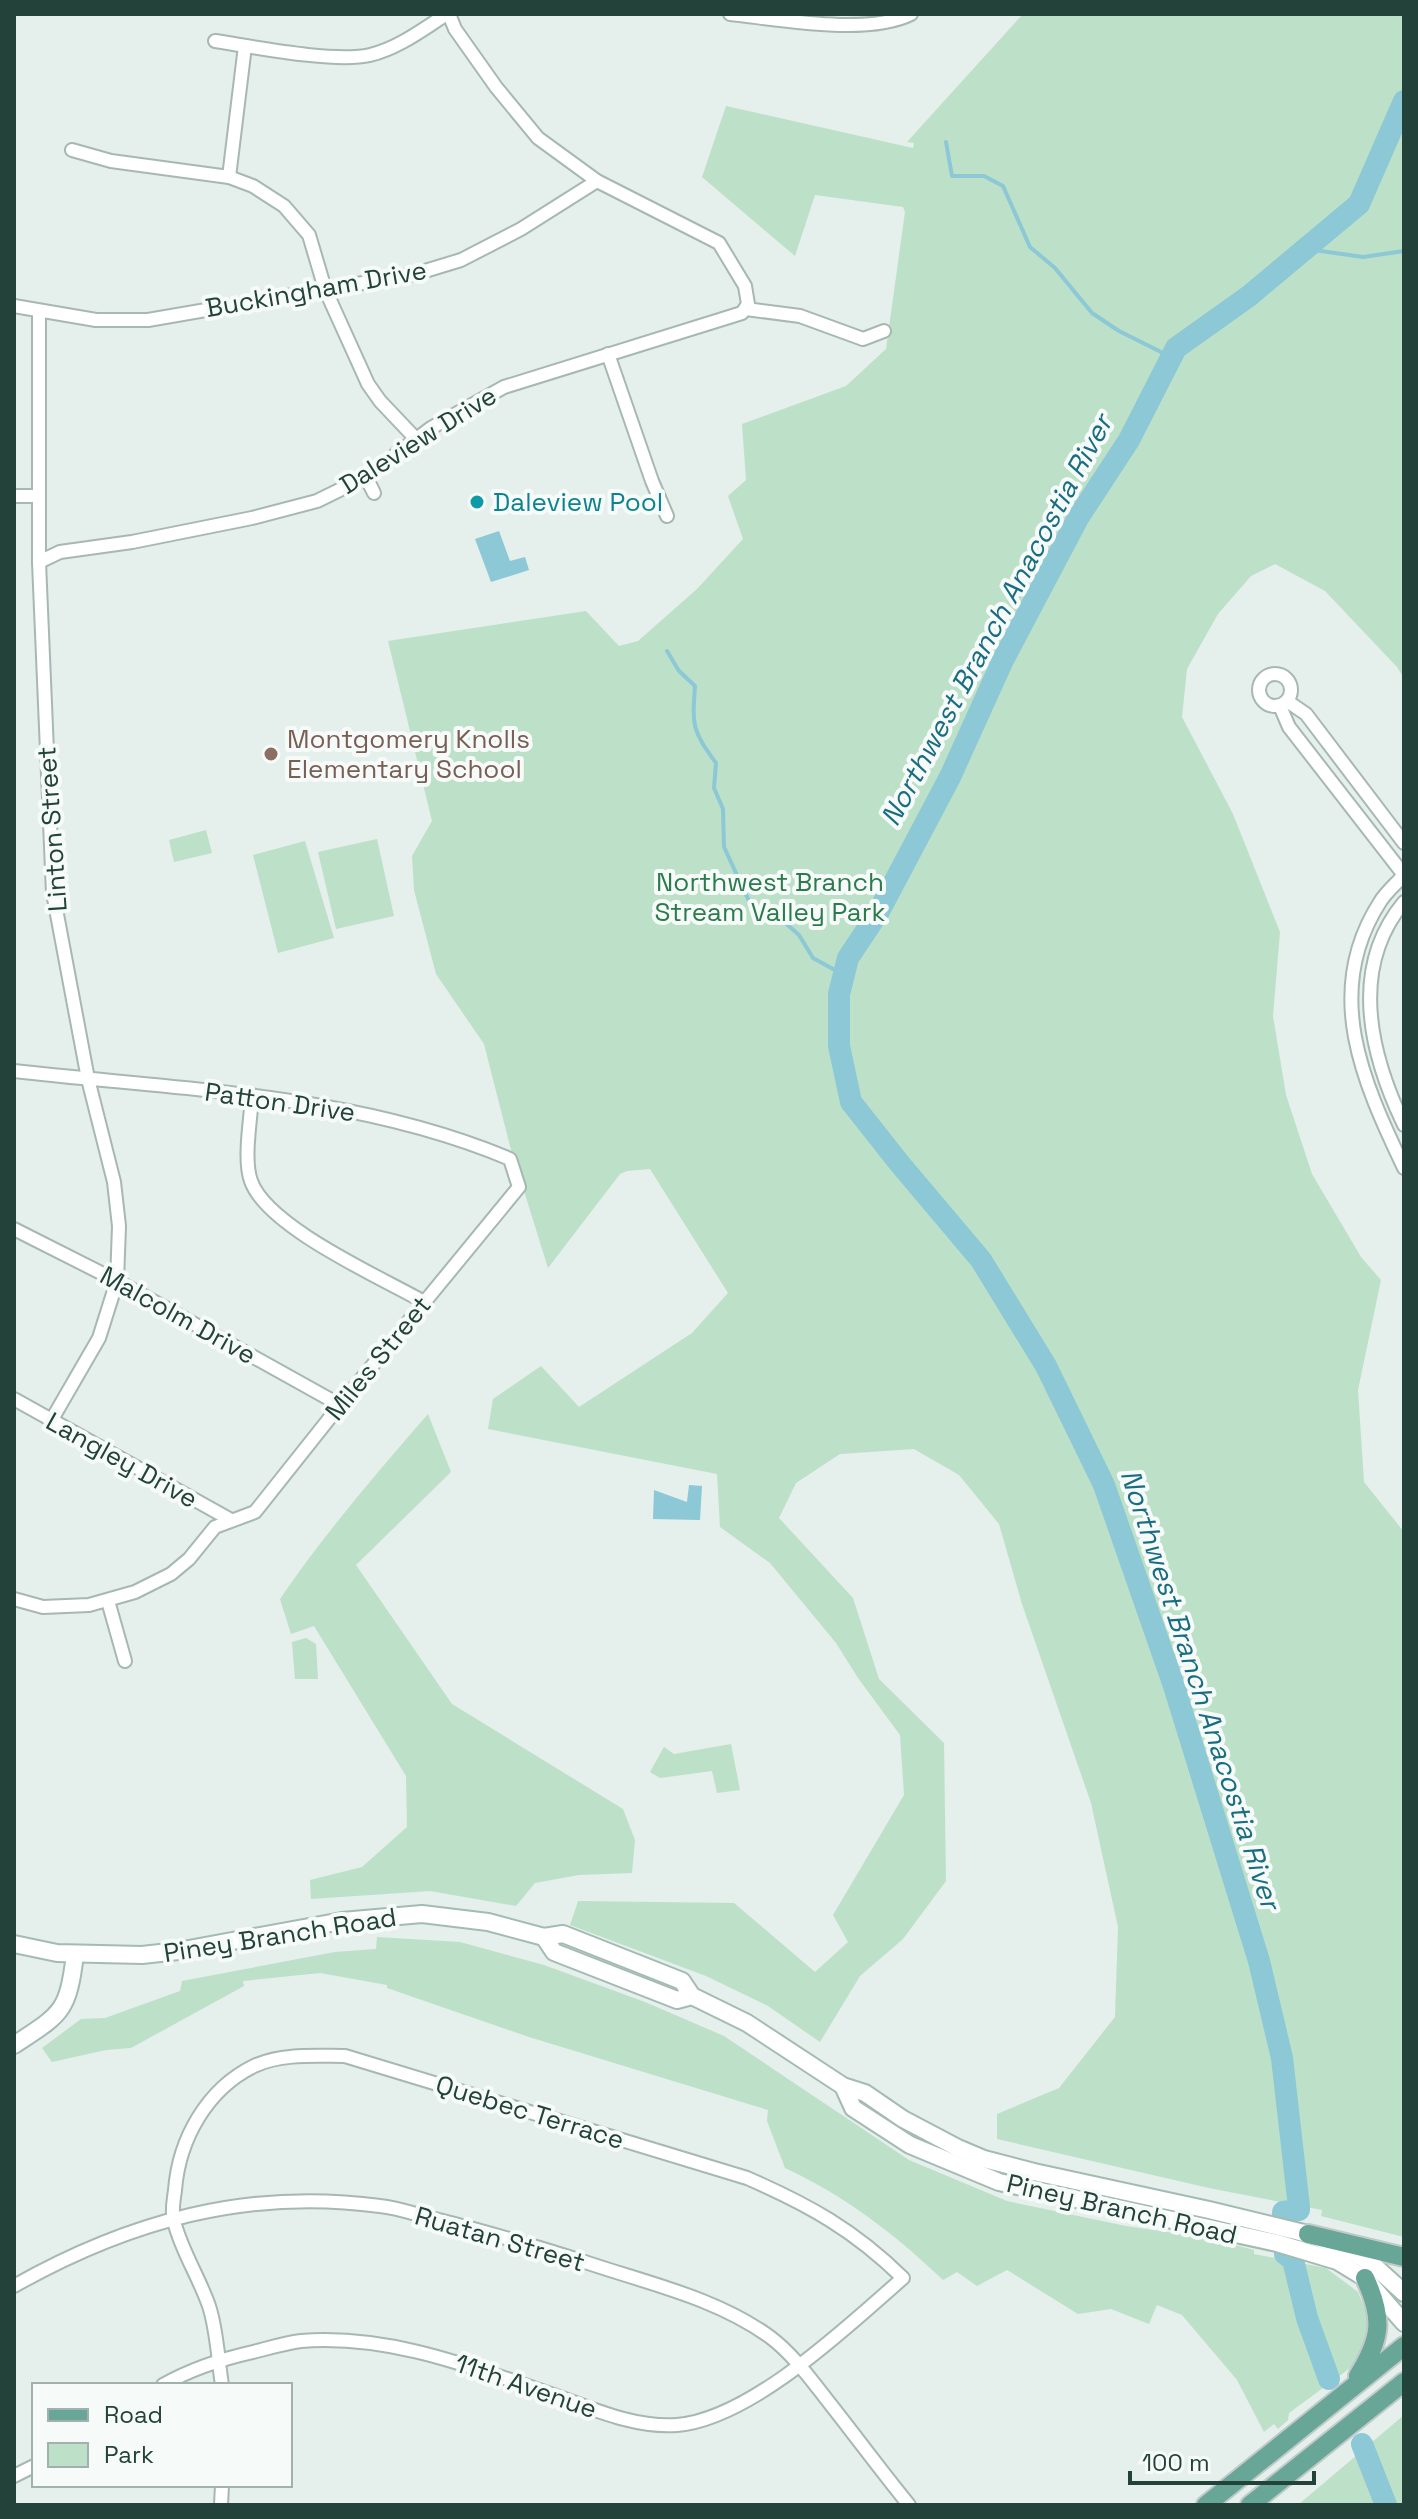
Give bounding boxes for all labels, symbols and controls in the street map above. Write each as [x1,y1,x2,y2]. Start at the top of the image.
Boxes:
street label: Buckingham Drive [203,253,429,325]
street label: Daleview Drive [333,378,503,502]
water label: Northwest Branch Anacostia River [872,405,1122,832]
place label: Daleview Pool [493,485,663,519]
marker: Daleview Pool [468,493,486,511]
place label: Montgomery Knolls Elementary School [287,722,530,786]
street label: Linton Street [29,745,75,913]
marker: Montgomery Knolls Elementary School [262,745,280,763]
park label: Northwest Branch Stream Valley Park [654,865,886,929]
street label: Patton Drive [203,1075,357,1129]
street label: Malcolm Drive [94,1258,262,1372]
street label: Miles Street [317,1289,439,1427]
street label: Langley Drive [40,1404,204,1516]
water label: Northwest Branch Anacostia River [1113,1464,1290,1917]
street label: Piney Branch Road [161,1900,399,1970]
street label: Quebec Terrace [432,2067,628,2157]
street label: Piney Branch Road [1004,2166,1240,2252]
street label: Ruatan Street [411,2198,589,2280]
street label: 11th Avenue [451,2346,601,2426]
legend [32,2383,292,2487]
text: Road [104,2399,163,2430]
scale bar [1130,2435,1314,2485]
text: Park [104,2439,154,2470]
text: 100 m [1142,2447,1210,2478]

